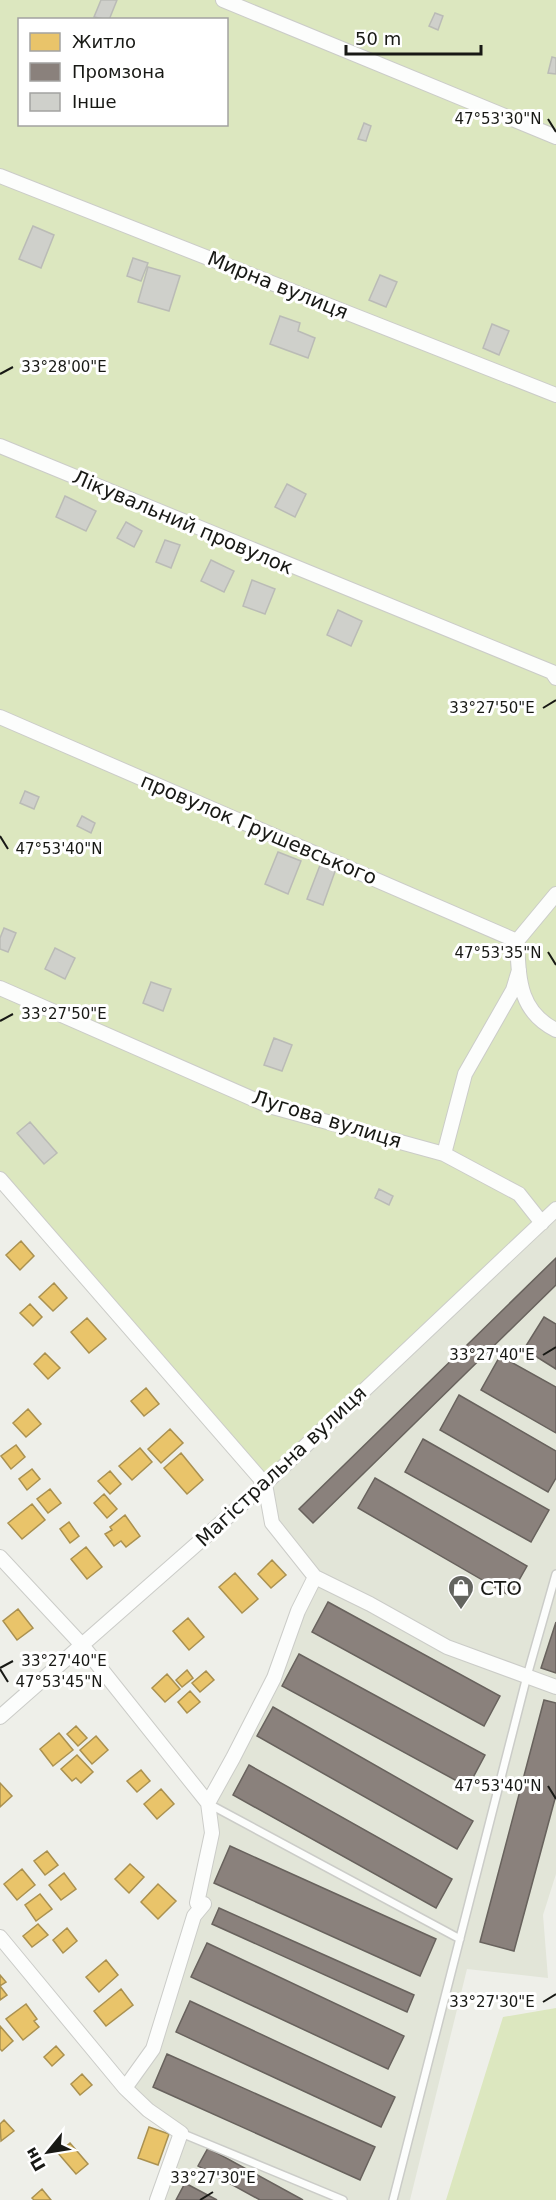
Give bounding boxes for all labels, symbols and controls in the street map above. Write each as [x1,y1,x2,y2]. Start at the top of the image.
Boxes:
legend [18,18,228,126]
scale bar [346,18,481,56]
text: 50 m [355,28,401,49]
text: Житло [72,31,136,52]
text: Промзона [72,61,165,82]
text: Інше [72,91,117,112]
text: 47°53'30"N [454,110,542,128]
street label: Мирна вулиця [204,246,352,324]
text: 33°28'00"E [21,358,107,376]
street label: Лікувальний провулок [69,465,297,579]
text: 33°27'50"E [449,699,535,717]
street label: провулок Грушевського [137,768,381,890]
text: 47°53'40"N [15,840,103,858]
text: 47°53'35"N [454,944,542,962]
text: 33°27'50"E [21,1005,107,1023]
street label: Лугова вулиця [249,1085,405,1153]
text: 33°27'40"E [449,1346,535,1364]
street label: Магістральна вулиця [191,1381,371,1551]
shop icon: СТО [446,1573,476,1611]
place label: СТО [480,1576,522,1600]
text: 33°27'40"E [21,1652,107,1670]
text: 47°53'45"N [15,1673,103,1691]
text: 47°53'40"N [454,1777,542,1795]
text: 33°27'30"E [449,1993,535,2011]
north arrow [18,2122,78,2182]
text: Пн [21,2144,50,2175]
text: 33°27'30"E [170,2169,256,2187]

